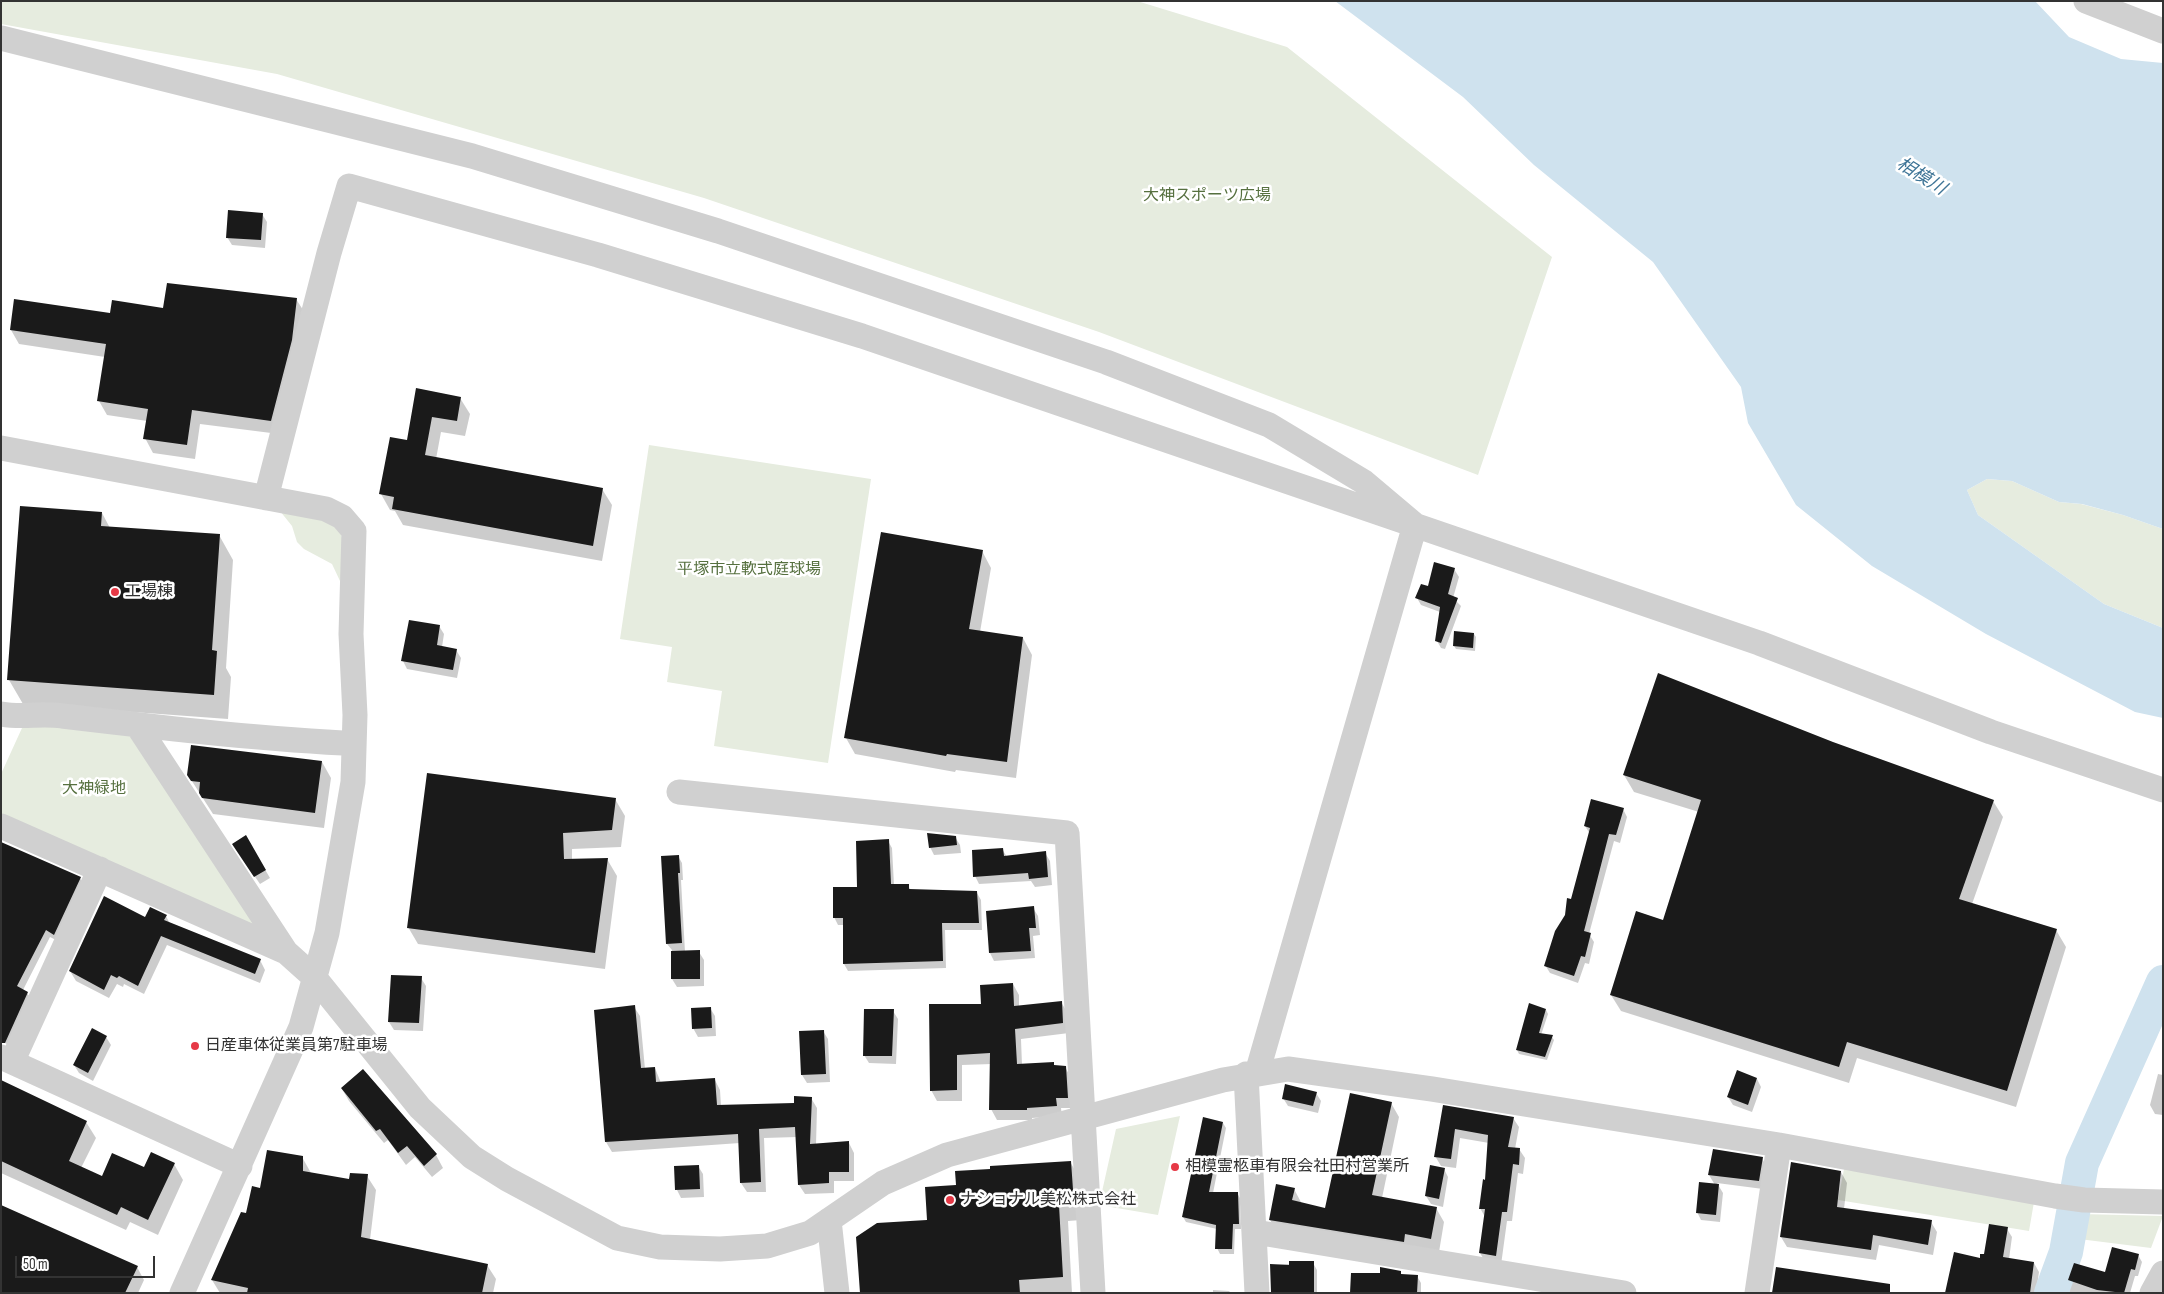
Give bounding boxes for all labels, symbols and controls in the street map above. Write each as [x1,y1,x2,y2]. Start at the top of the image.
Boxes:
water label: 相模川 [1892,154,1950,200]
park label: 大神スポーツ広場 [1143,186,1271,206]
park label: 平塚市立軟式庭球場 [677,560,821,580]
place label: 工場棟 [125,582,173,602]
marker: 工場棟 [109,586,121,598]
park label: 大神緑地 [62,779,126,799]
place label: 日産車体従業員第7駐車場 [205,1036,387,1056]
marker: 日産車体従業員第7駐車場 [189,1040,201,1052]
place label: 相模霊柩車有限会社田村営業所 [1185,1157,1409,1177]
marker: 相模霊柩車有限会社田村営業所 [1169,1161,1181,1173]
place label: ナショナル美松株式会社 [960,1190,1136,1210]
marker: ナショナル美松株式会社 [944,1194,956,1206]
scale bar [18,1246,158,1278]
text: 50 m [23,1255,48,1274]

